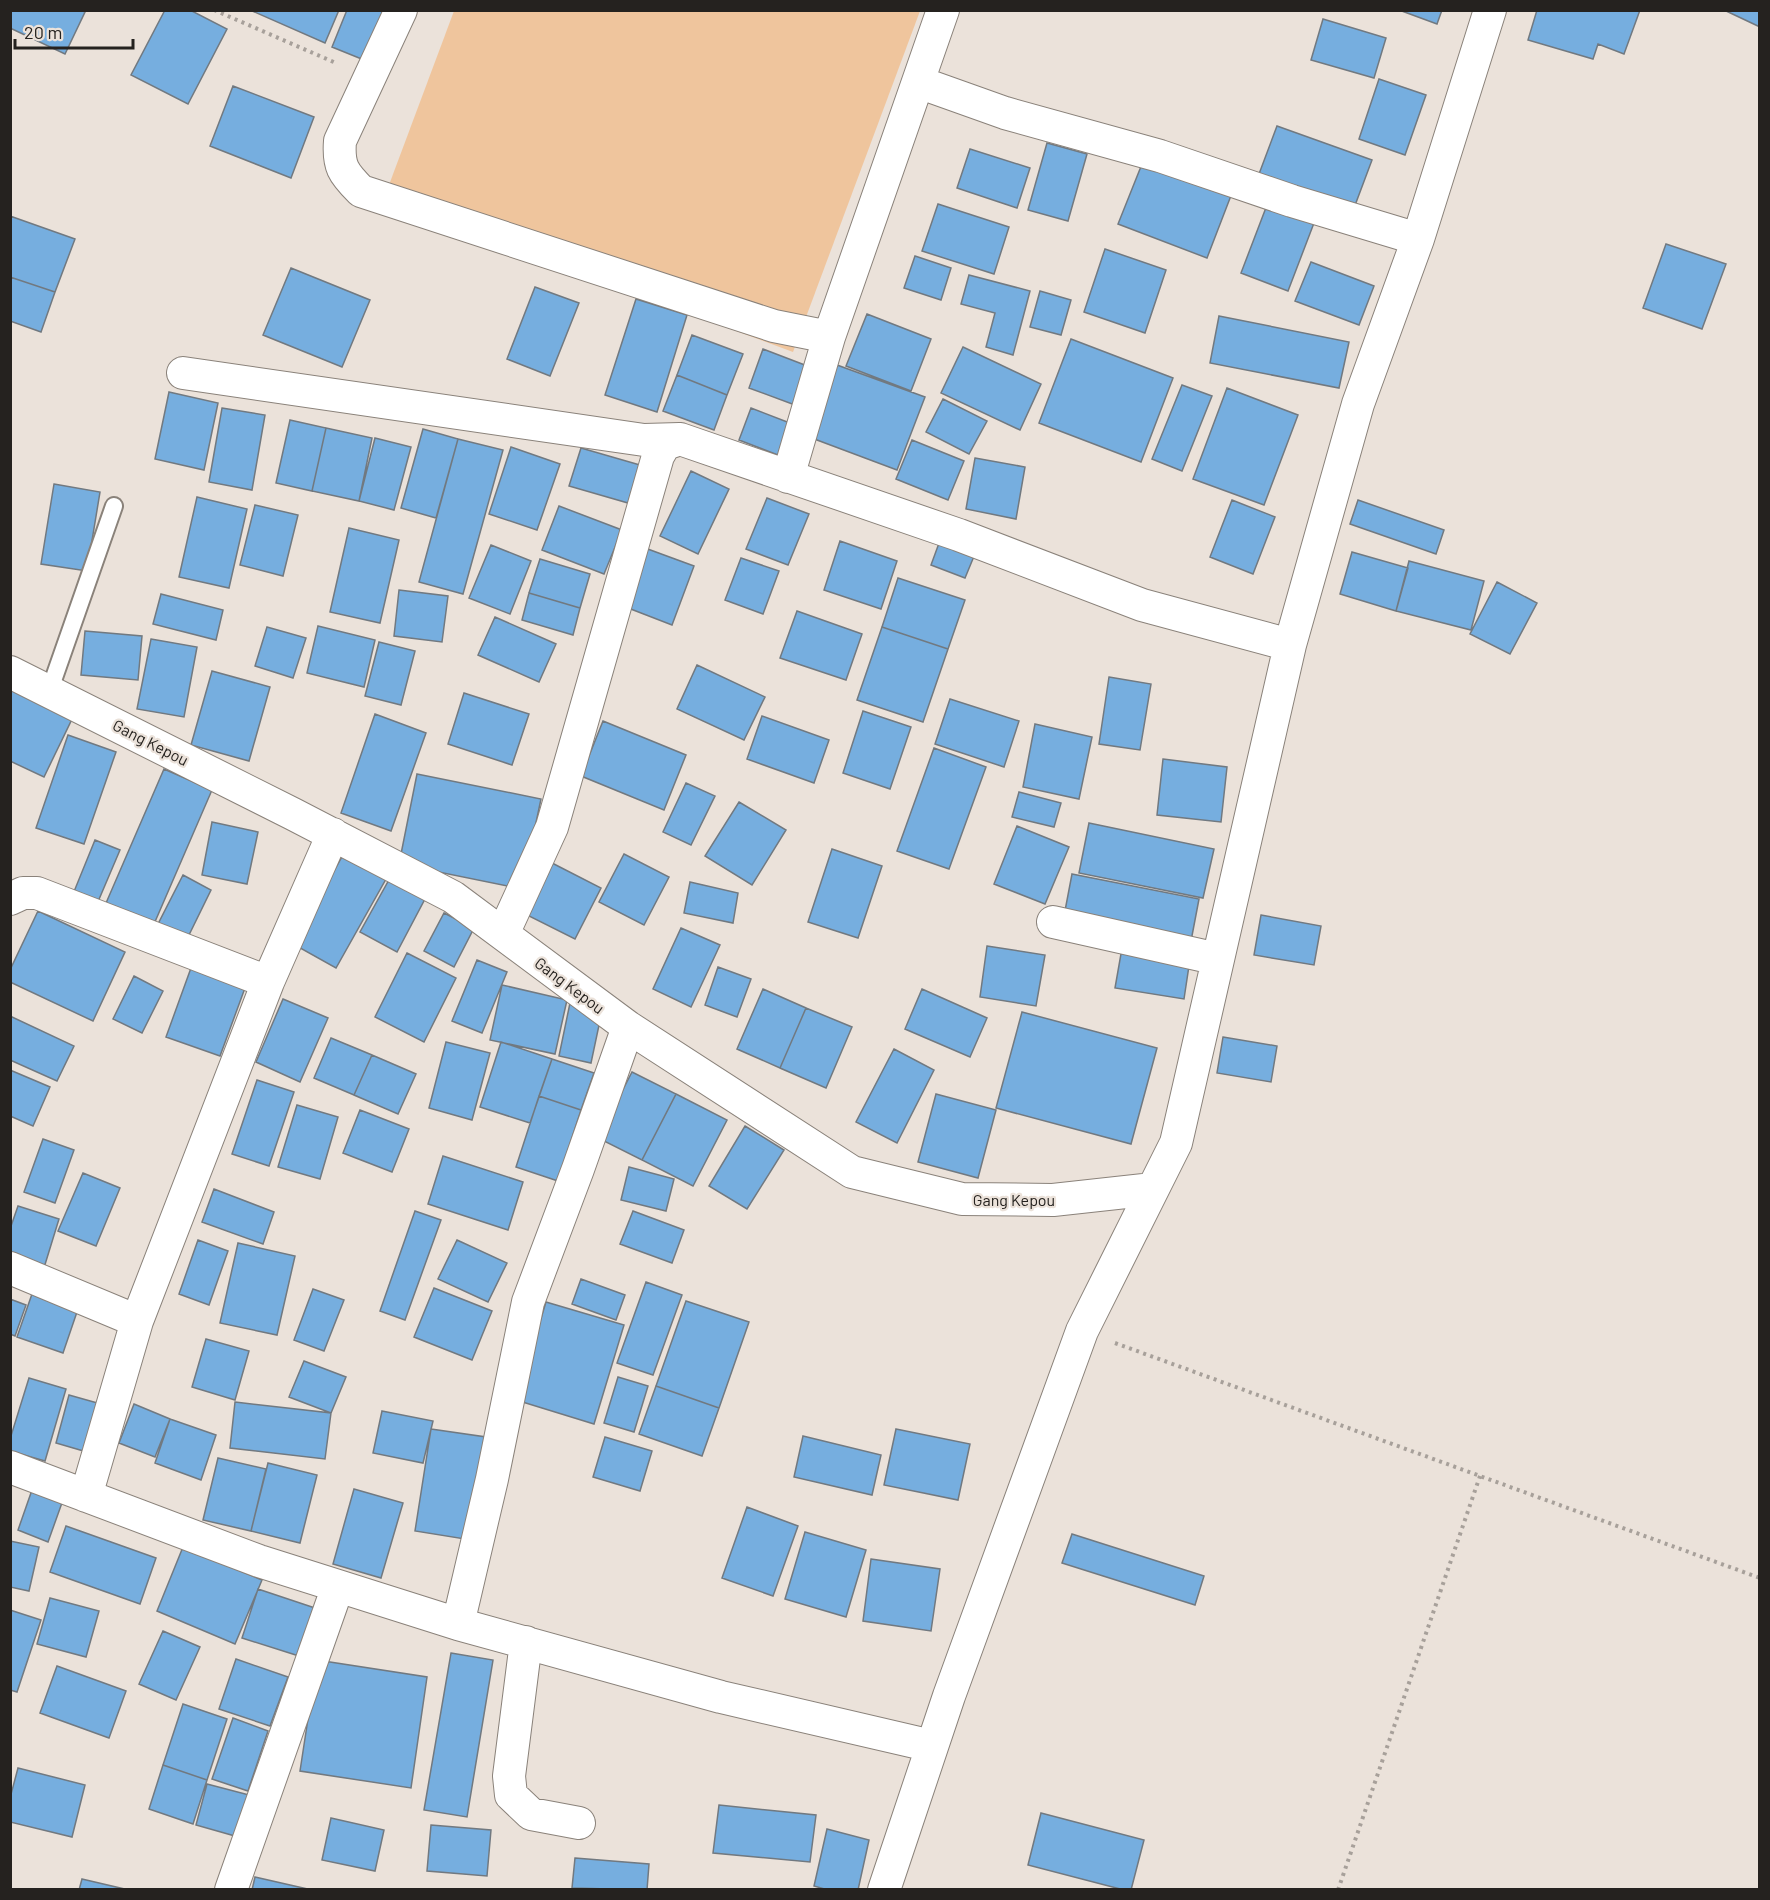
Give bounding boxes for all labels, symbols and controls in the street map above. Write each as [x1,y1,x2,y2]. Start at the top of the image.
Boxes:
scale bar [15,12,134,50]
text: 20 m [24,21,62,43]
street label: Gang Kepou [110,715,192,769]
street label: Gang Kepou [531,953,609,1017]
street label: Gang Kepou [973,1190,1055,1209]

